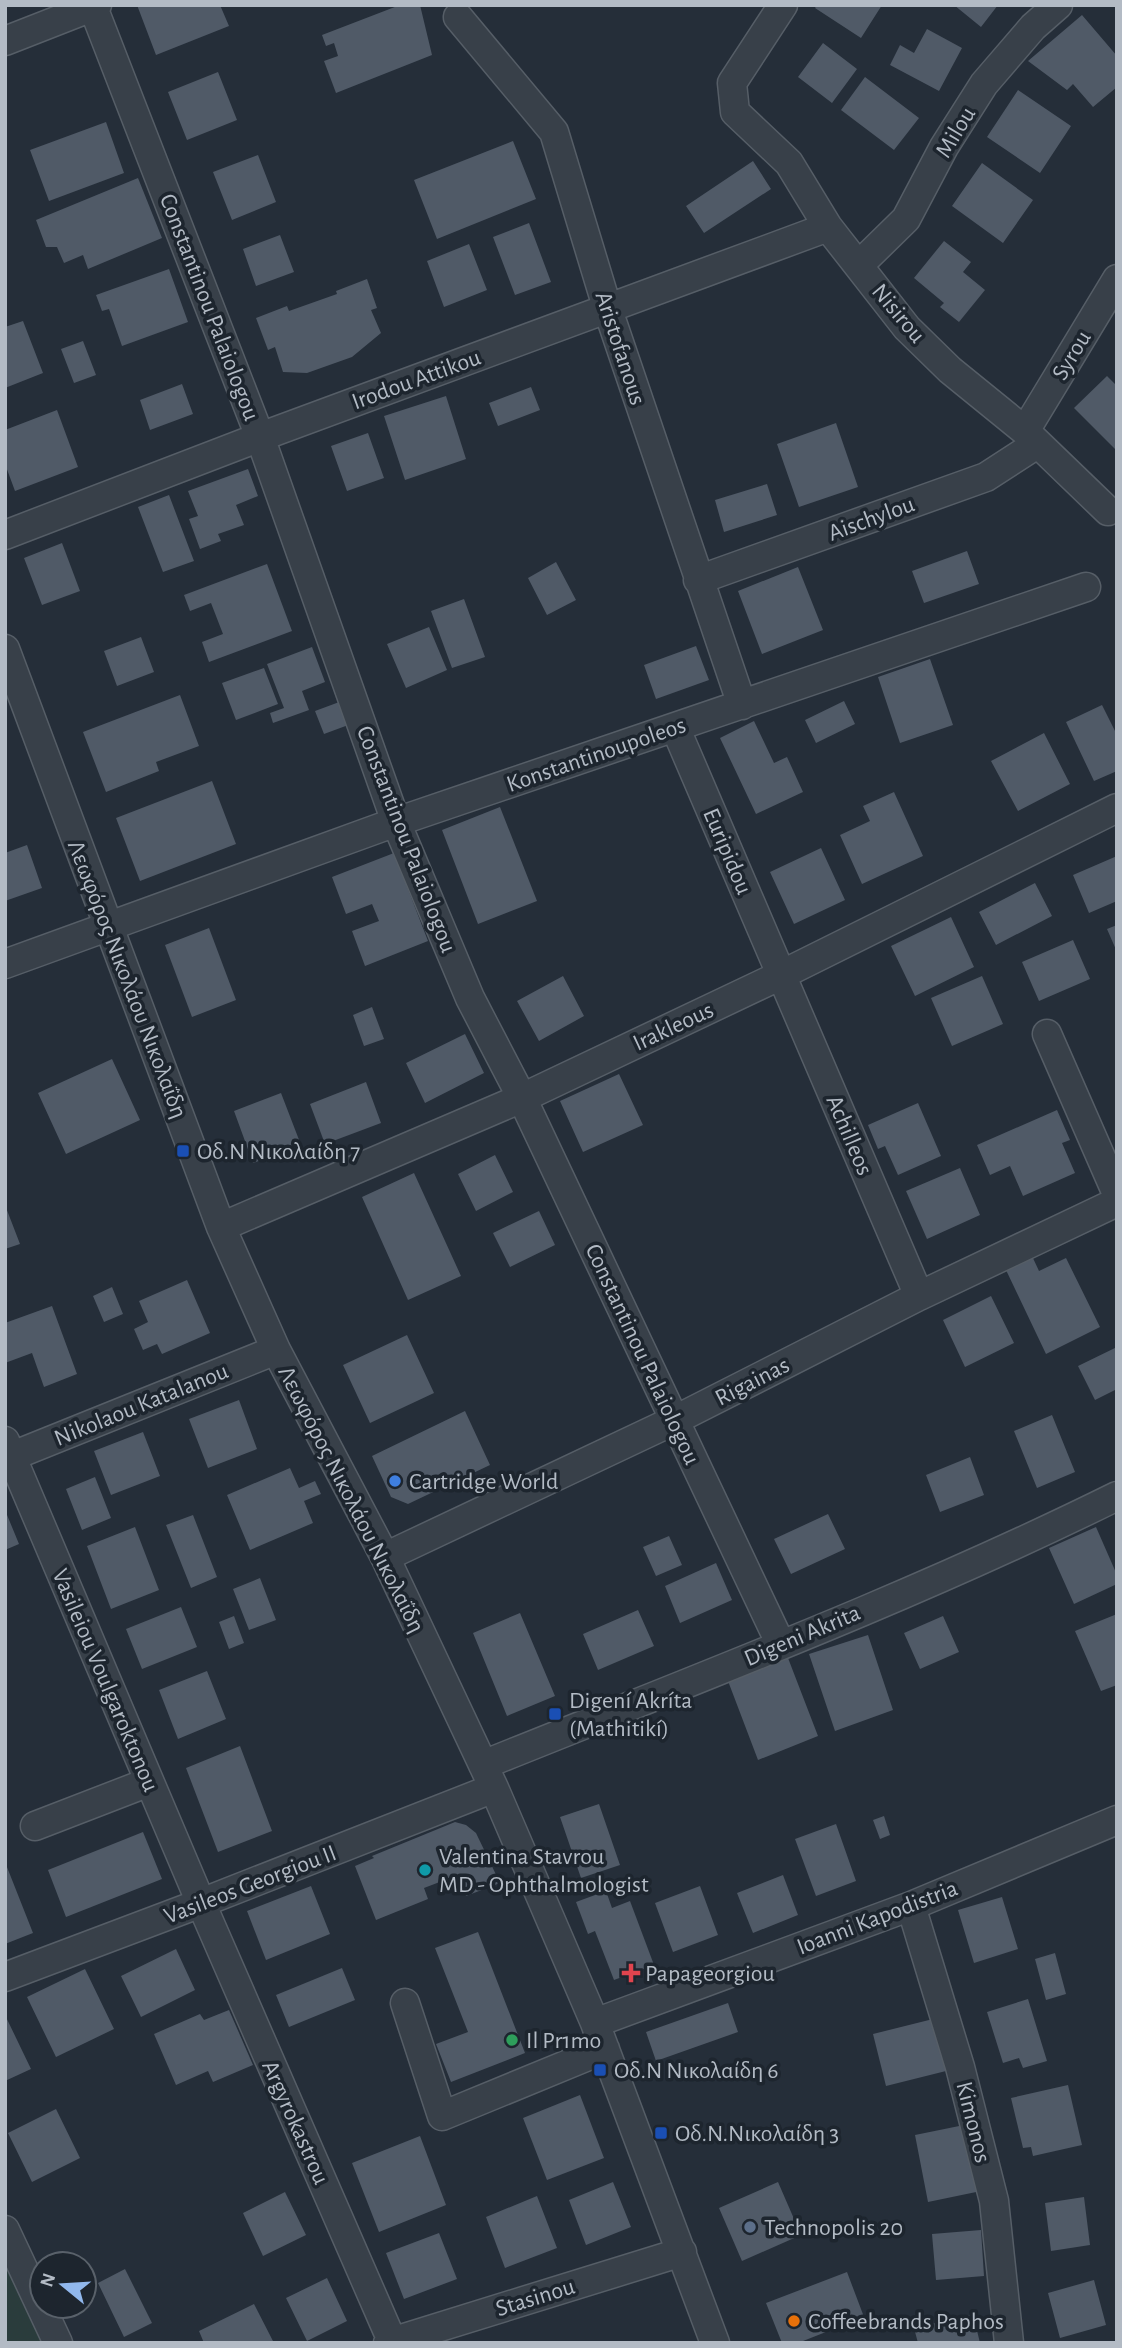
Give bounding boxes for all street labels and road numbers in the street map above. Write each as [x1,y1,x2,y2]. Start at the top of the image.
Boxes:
street label: Milou [931,103,980,162]
street label: Constantinou Palaiologou [155,191,263,424]
street label: Nisirou [867,280,929,348]
street label: Aristofanous [590,289,650,408]
street label: Syrou [1048,327,1096,384]
street label: Irodou Attikou [349,346,484,414]
street label: Aischylou [825,492,918,546]
street label: Konstantinoupoleos [504,713,689,797]
street label: Constantinou Palaiologou [352,723,460,956]
street label: Euripidou [698,805,756,898]
street label: Λεωφόρος Νικολάου Νικολαΐδη [63,837,191,1122]
street label: Irakleous [630,998,717,1056]
street label: Achilleos [822,1092,877,1179]
street label: Constantinou Palaiologou [580,1240,704,1468]
street label: Rigainas [711,1353,793,1411]
street label: Nikolaou Katalanou [51,1359,232,1451]
street label: Λεωφόρος Νικολάου Νικολαΐδη [273,1362,429,1637]
street label: Vasileiou Voulgaroktonou [47,1566,163,1795]
street label: Digeni Akrita [741,1601,864,1671]
street label: Vasileos Georgiou II [161,1841,340,1929]
street label: Ioanni Kapodistria [794,1876,961,1960]
street label: Argyrokastrou [257,2057,333,2188]
street label: Kimonos [951,2079,995,2165]
street label: Stasinou [493,2275,578,2321]

